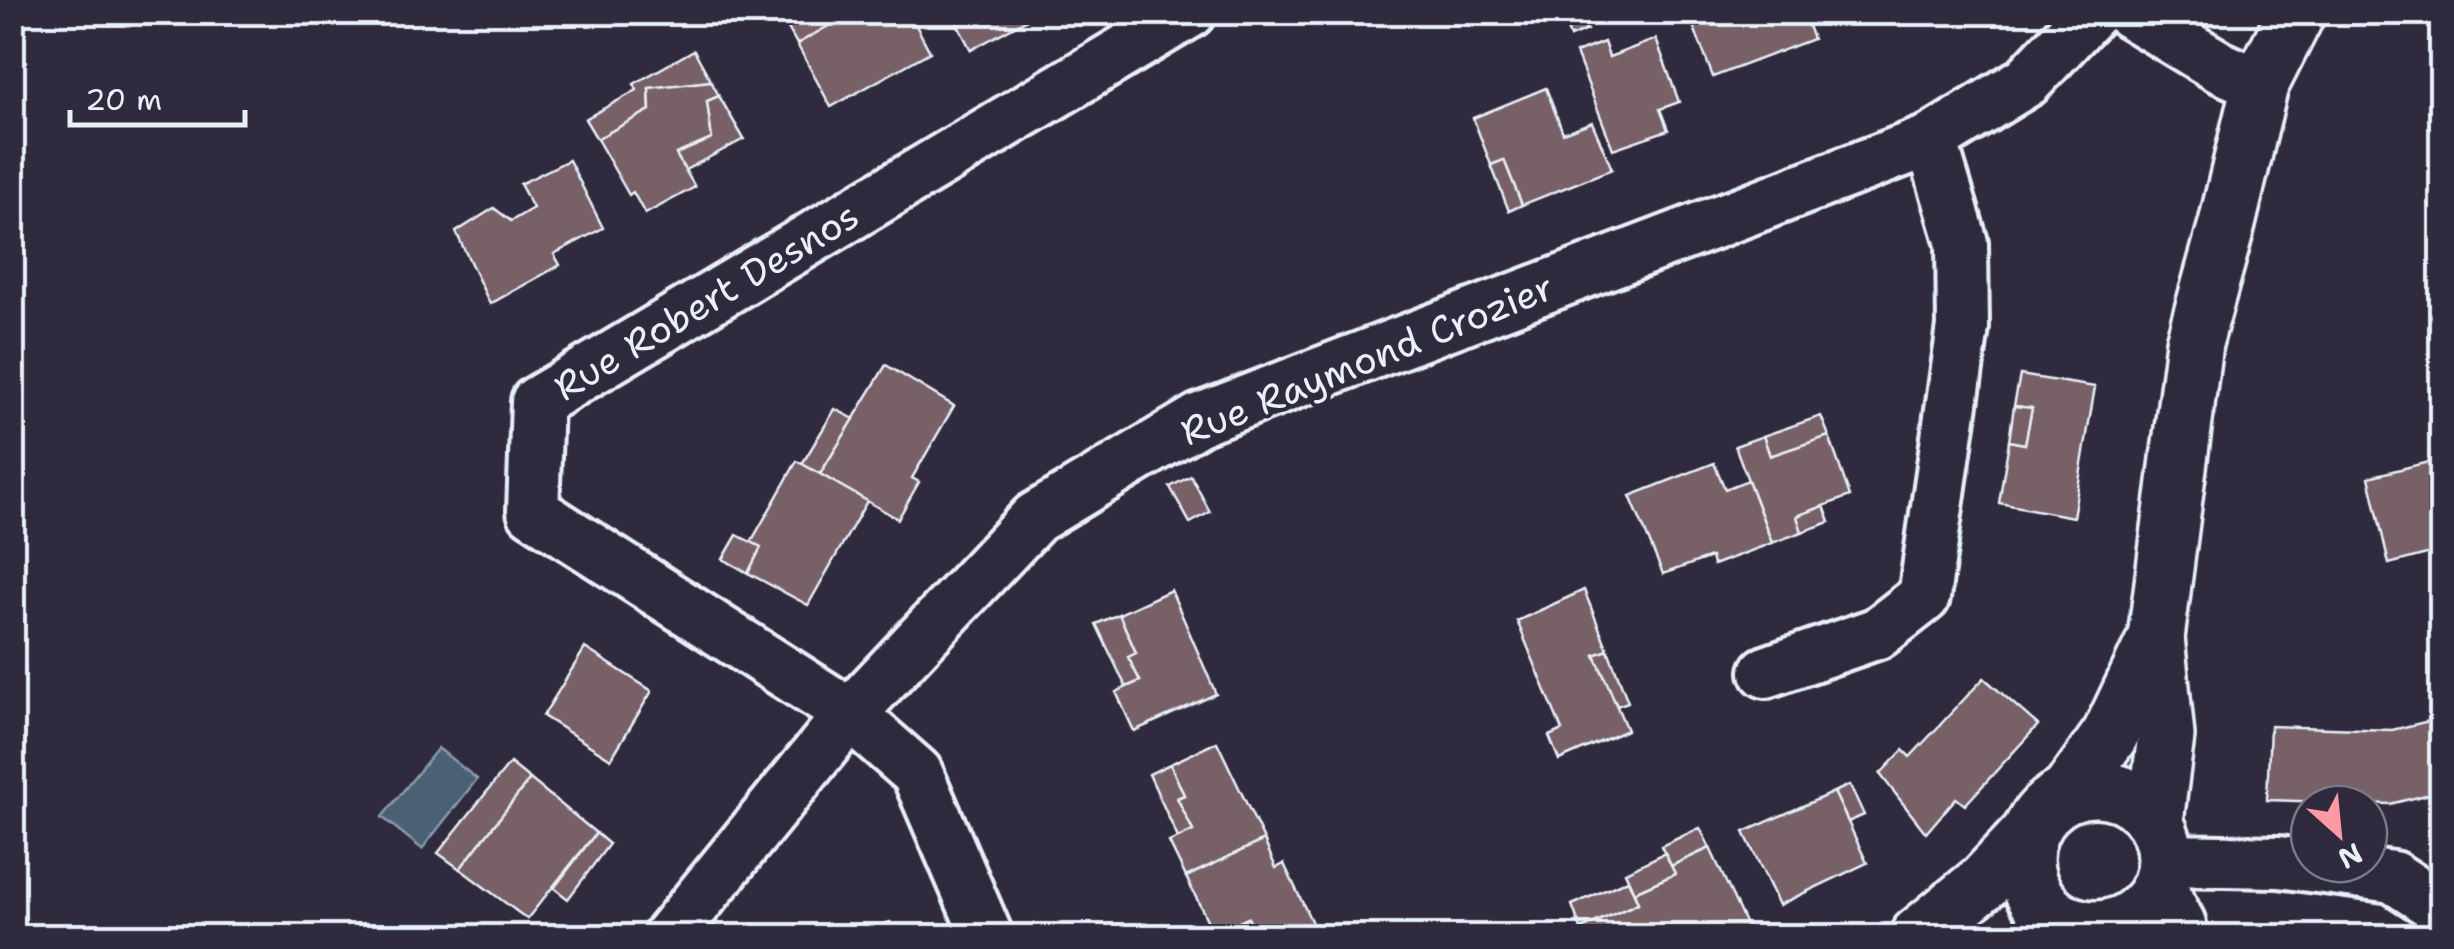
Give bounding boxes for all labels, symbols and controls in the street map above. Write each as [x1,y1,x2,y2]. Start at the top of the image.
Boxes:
scale bar [70,65,245,127]
text: 20 m [85,79,162,120]
street label: Rue Robert Desnos [544,190,868,412]
street label: Rue Raymond Crozier [1173,261,1561,457]
north arrow [2289,784,2389,884]
text: N [2332,834,2369,878]

